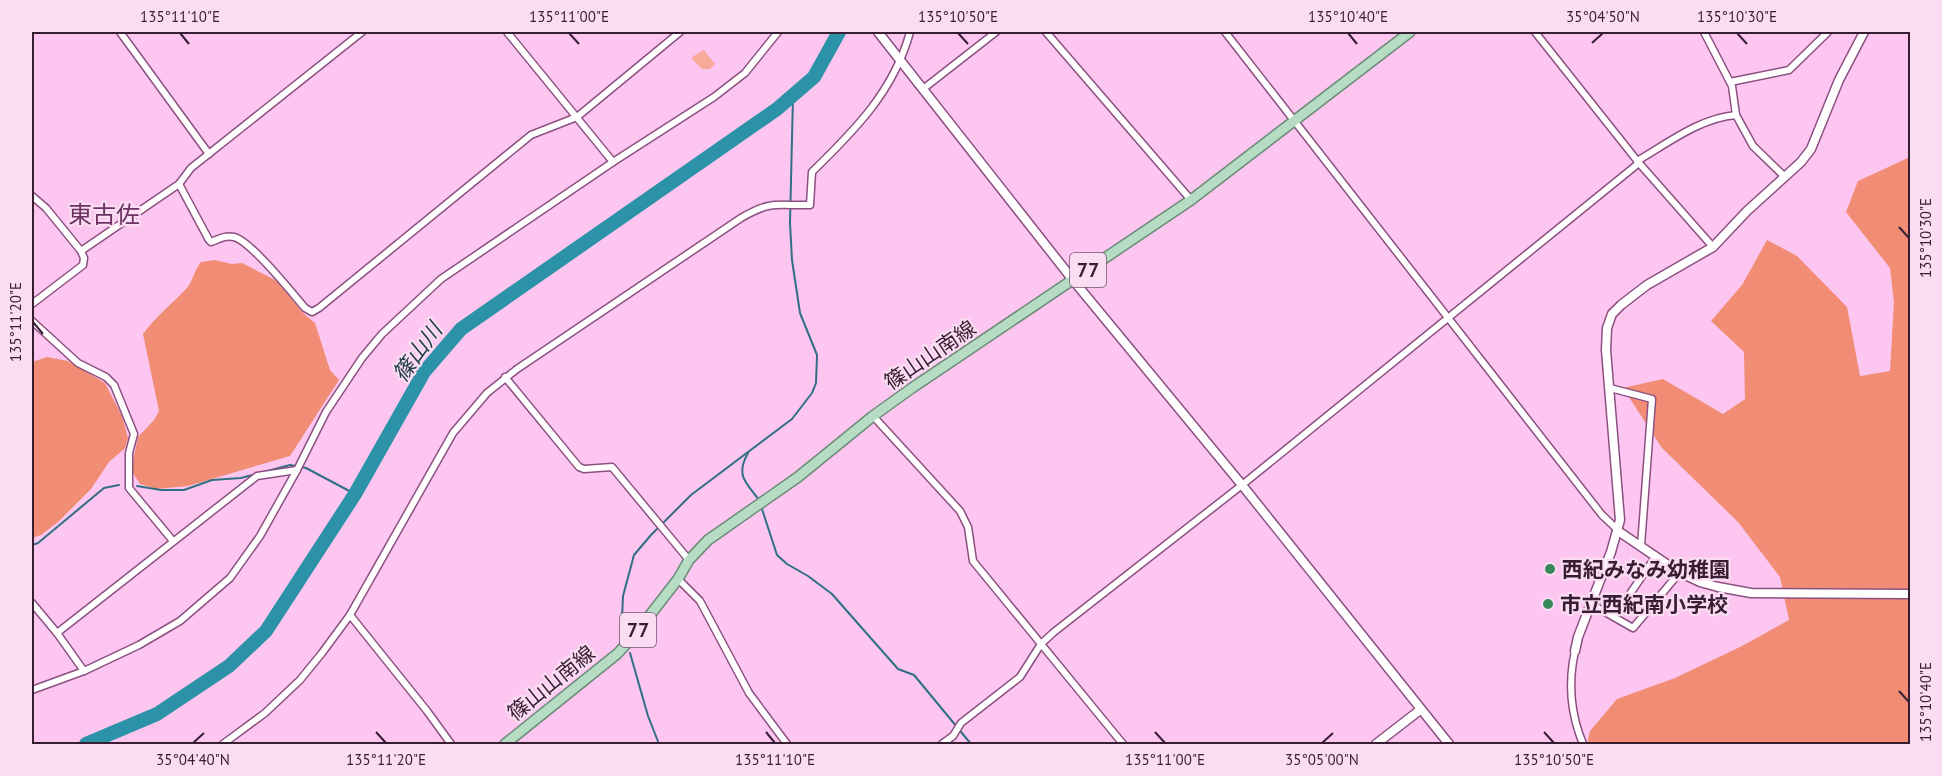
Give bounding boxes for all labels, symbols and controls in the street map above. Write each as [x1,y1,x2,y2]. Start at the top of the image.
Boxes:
text: 135°11'10"E [140,7,220,26]
text: 135°11'00"E [529,7,609,26]
text: 135°10'50"E [918,7,998,26]
text: 135°10'40"E [1308,7,1388,26]
text: 35°04'50"N [1566,7,1640,26]
text: 135°10'30"E [1697,7,1777,26]
text: 135°10'30"E [1916,198,1935,278]
district label: 東古佐 [68,199,140,230]
road number: 77 [1070,253,1106,287]
text: 135°11'20"E [6,282,25,362]
street label: 篠山山南線 [879,314,981,396]
water label: 篠山川 [386,315,449,387]
place label: 西紀みなみ幼稚園 [1562,556,1730,583]
marker: 西紀みなみ幼稚園 [1543,562,1557,576]
place label: 市立西紀南小学校 [1560,591,1728,618]
marker: 市立西紀南小学校 [1541,597,1555,611]
road number: 77 [620,613,656,647]
street label: 篠山山南線 [502,639,600,727]
text: 135°10'40"E [1916,662,1935,742]
text: 35°04'40"N [156,750,230,769]
text: 135°11'20"E [346,750,426,769]
text: 135°11'10"E [735,750,815,769]
text: 135°11'00"E [1125,750,1205,769]
text: 35°05'00"N [1285,750,1359,769]
text: 135°10'50"E [1514,750,1594,769]

